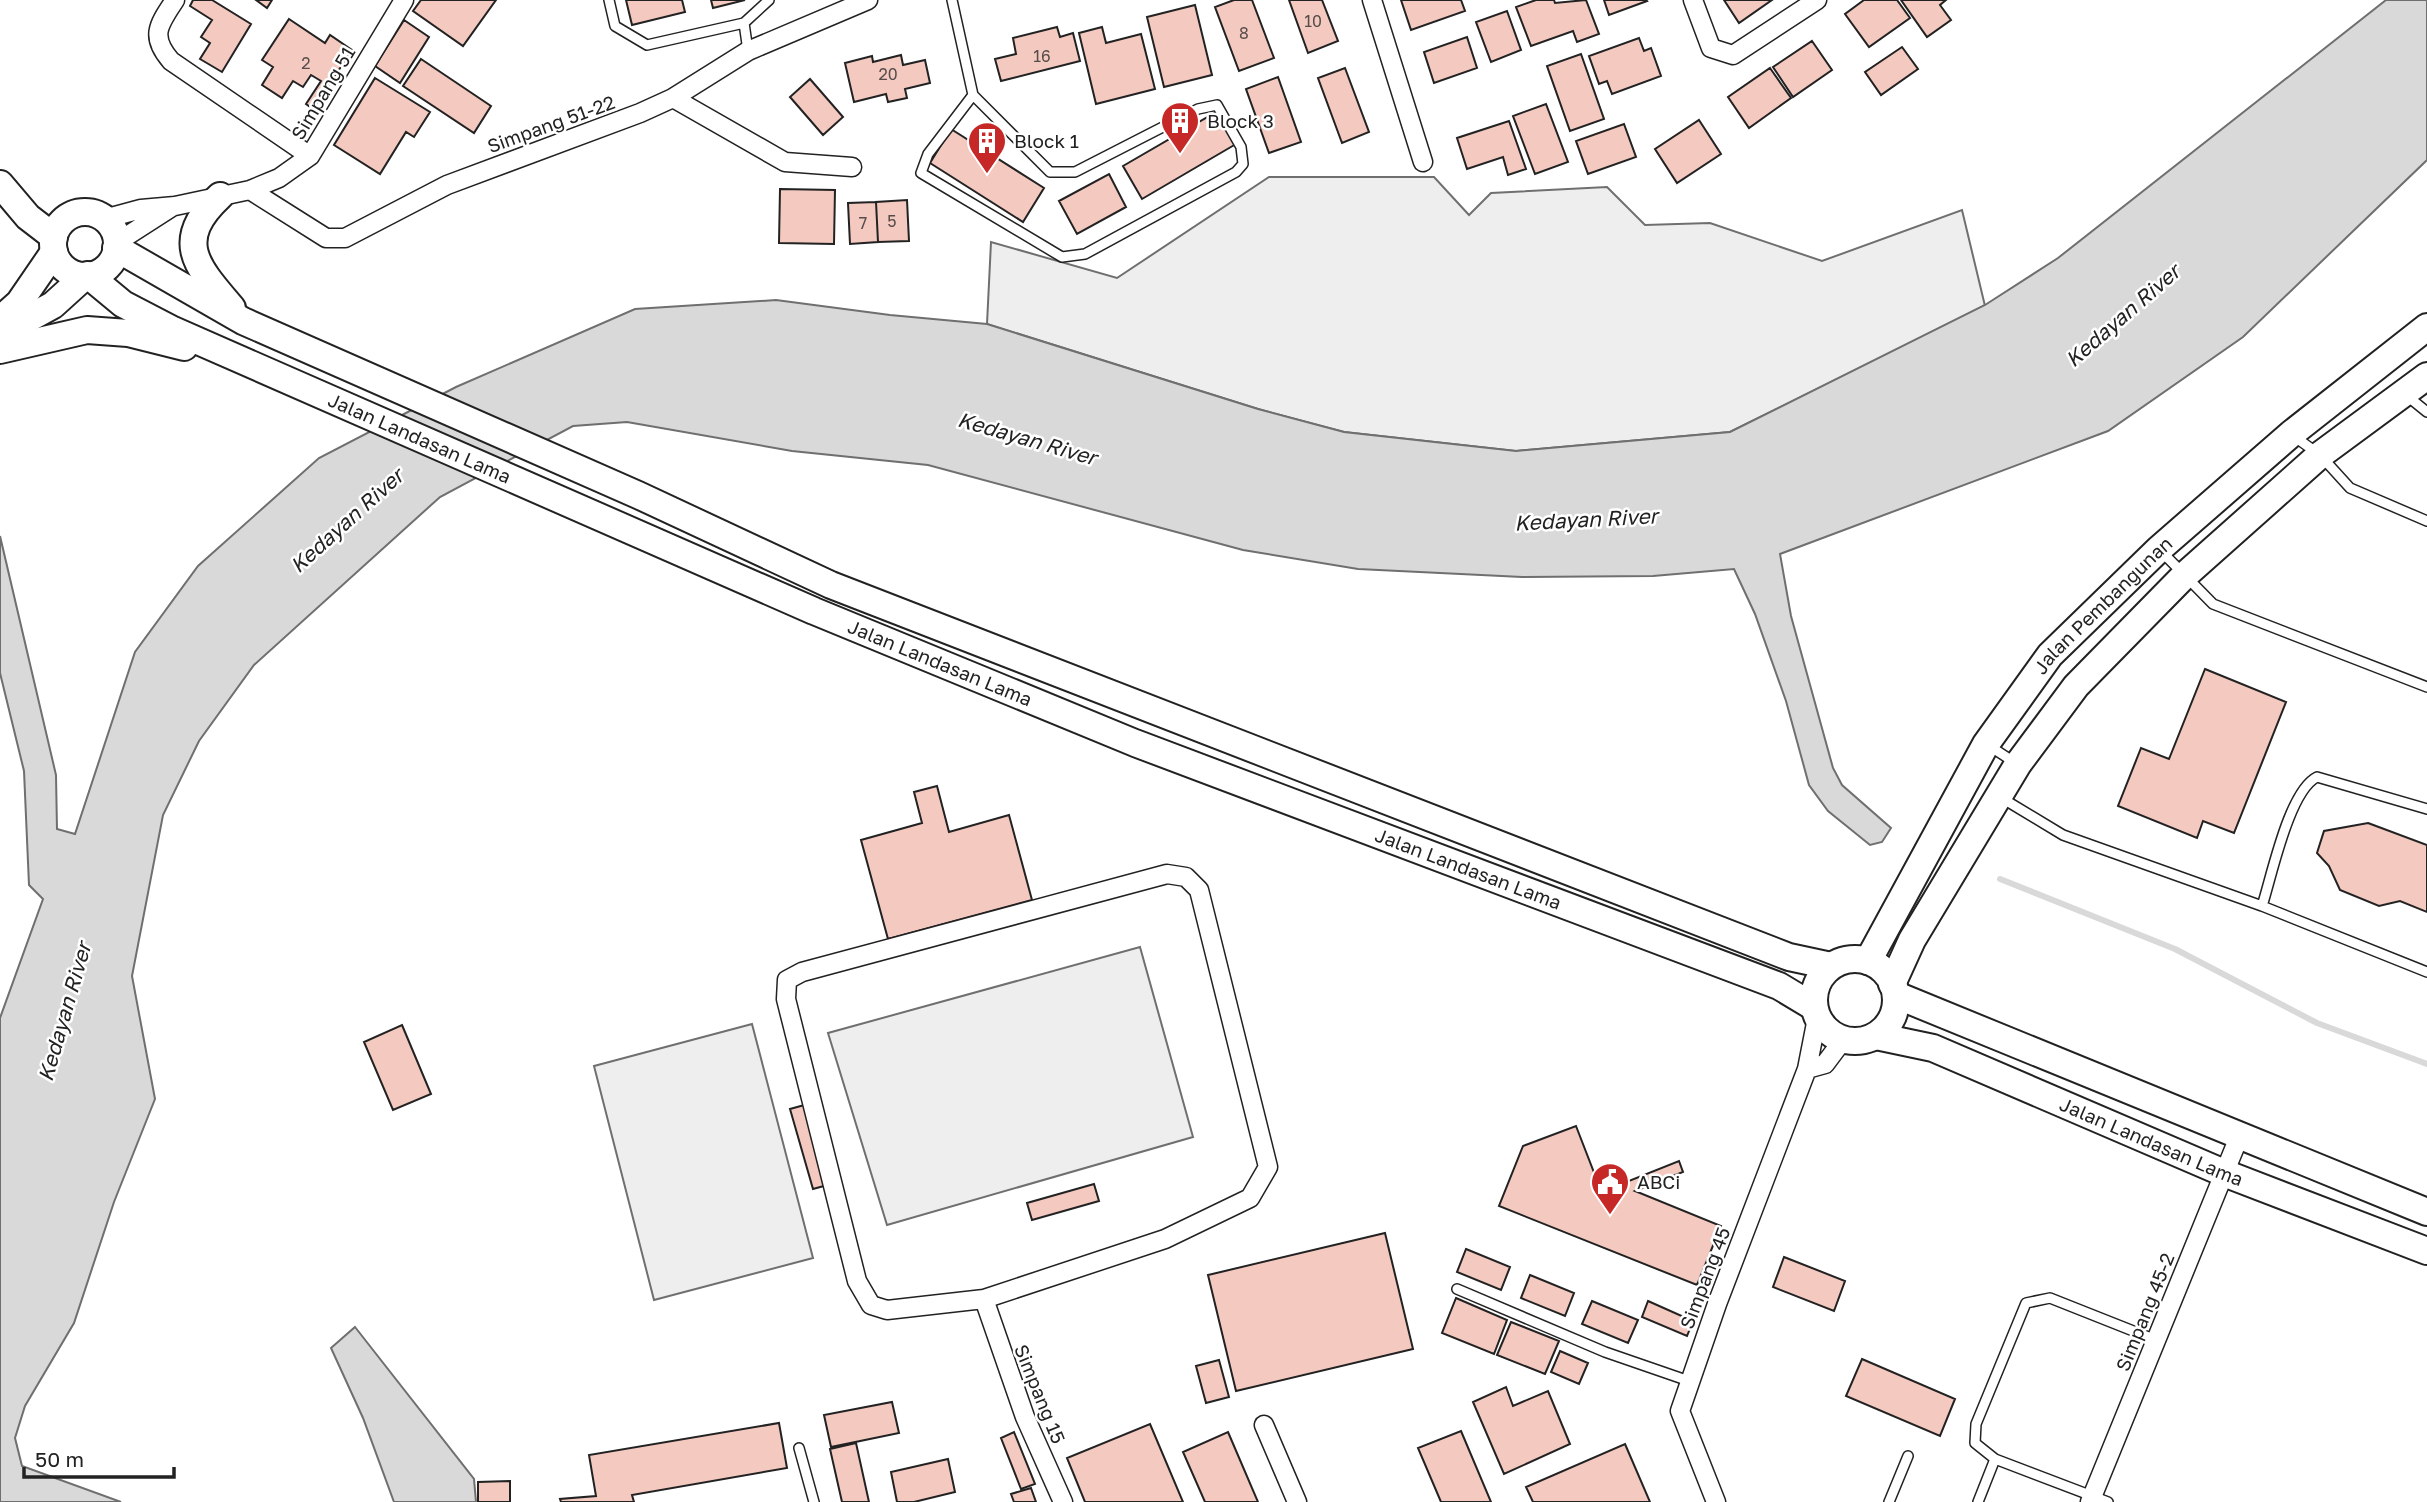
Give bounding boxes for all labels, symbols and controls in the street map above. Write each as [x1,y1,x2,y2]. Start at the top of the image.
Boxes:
house number: 10 [1304,11,1322,31]
house number: 8 [1239,23,1249,43]
street label: Simpang 51 [286,42,359,144]
house number: 16 [1033,46,1051,66]
house number: 2 [301,53,311,73]
house number: 20 [878,64,898,84]
street label: Simpang 51-22 [484,90,618,157]
building icon: Block 3 [1159,100,1201,155]
place label: Block 3 [1207,109,1274,132]
building icon: Block 1 [966,120,1008,175]
place label: Block 1 [1014,129,1079,152]
house number: 5 [887,211,897,231]
house number: 7 [859,213,867,233]
water label: Kedayan River [2060,257,2187,372]
street label: Jalan Landasan Lama [325,388,515,488]
water label: Kedayan River [955,406,1102,471]
water label: Kedayan River [284,461,410,578]
water label: Kedayan River [1514,502,1661,536]
street label: Jalan Pembangunan [2028,531,2176,678]
street label: Jalan Landasan Lama [845,614,1036,710]
street label: Jalan Landasan Lama [1372,823,1565,914]
water label: Kedayan River [32,937,97,1084]
street label: Jalan Landasan Lama [2057,1092,2247,1190]
public building icon: ABCi [1589,1161,1631,1216]
place label: ABCi [1637,1170,1680,1193]
street label: Simpang 45 [1675,1224,1734,1332]
street label: Simpang 45-2 [2110,1249,2179,1374]
street label: Simpang 15 [1010,1341,1071,1447]
scale bar [24,1436,175,1480]
text: 50 m [35,1446,84,1472]

